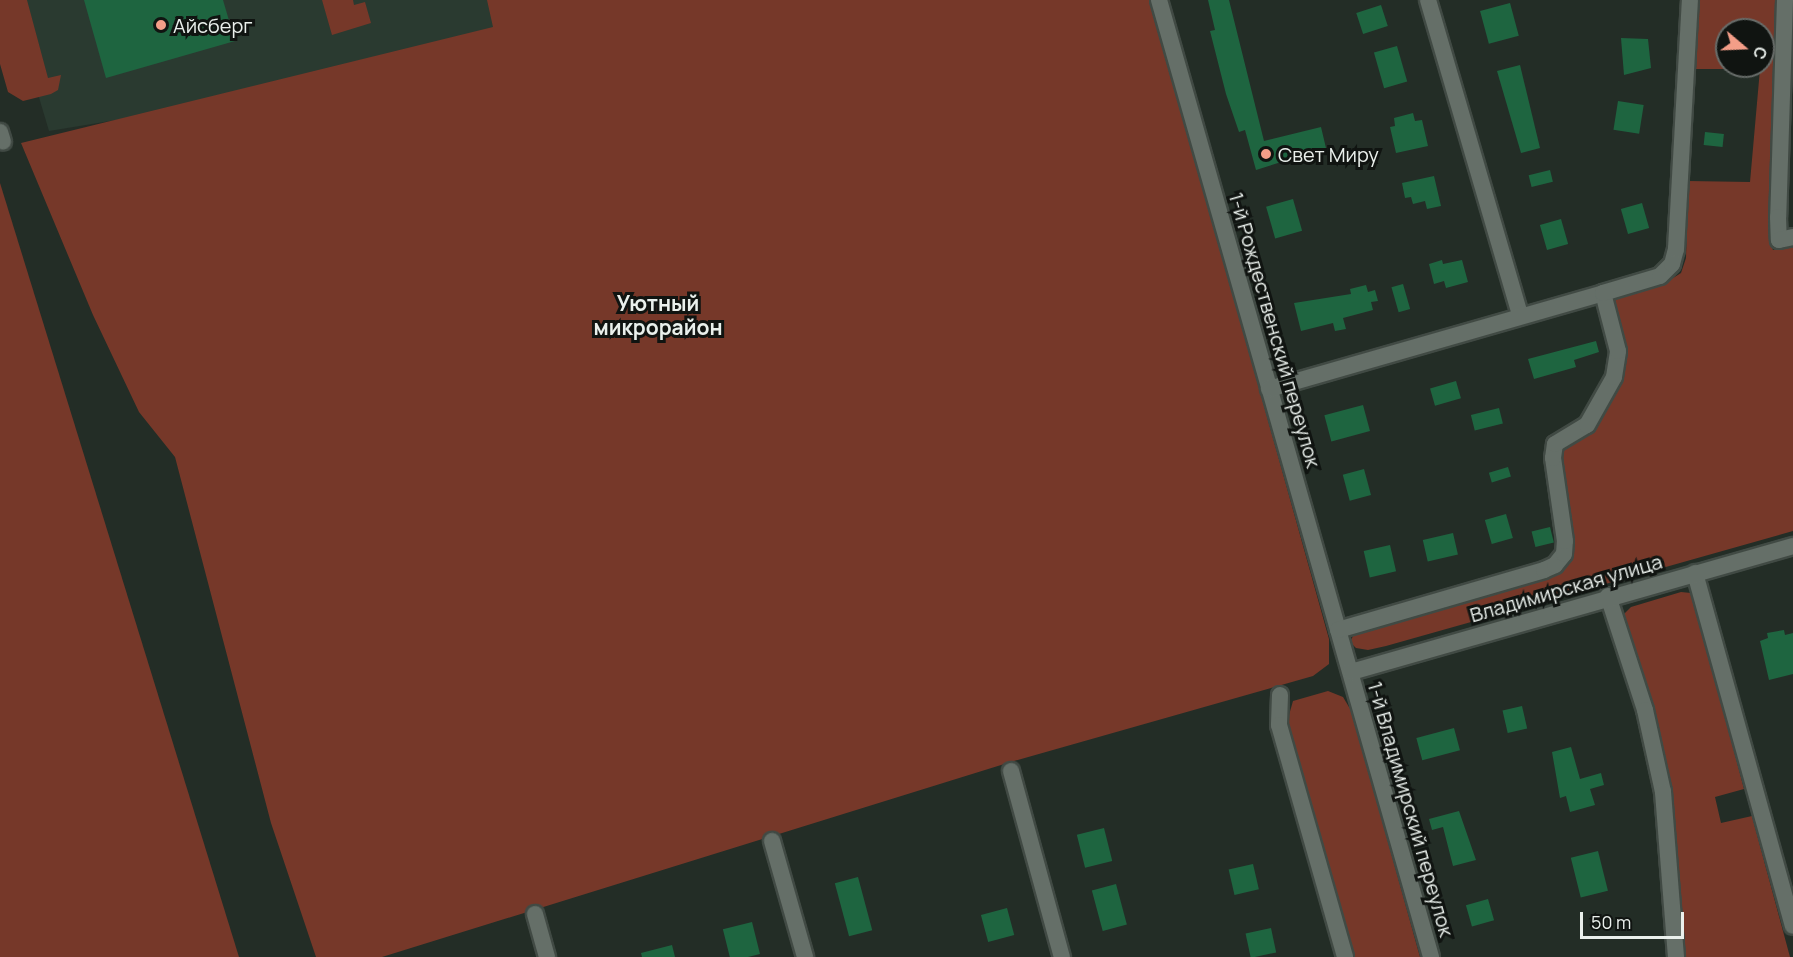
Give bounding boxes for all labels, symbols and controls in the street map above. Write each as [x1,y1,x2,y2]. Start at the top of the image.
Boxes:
place label: Айсберг [173,13,253,37]
marker: Айсберг [154,18,168,32]
north arrow [1715,18,1775,78]
text: С [1748,44,1772,62]
place label: Свет Миру [1278,142,1379,166]
marker: Свет Миру [1259,147,1273,161]
street label: 1-й Рождественский переулок [1224,190,1326,470]
district label: Уютный микрорайон [593,290,723,340]
street label: Владимирская улица [1467,549,1665,627]
street label: 1-й Владимирский переулок [1363,679,1459,939]
scale bar [1583,900,1686,938]
text: 50 m [1591,910,1631,934]

